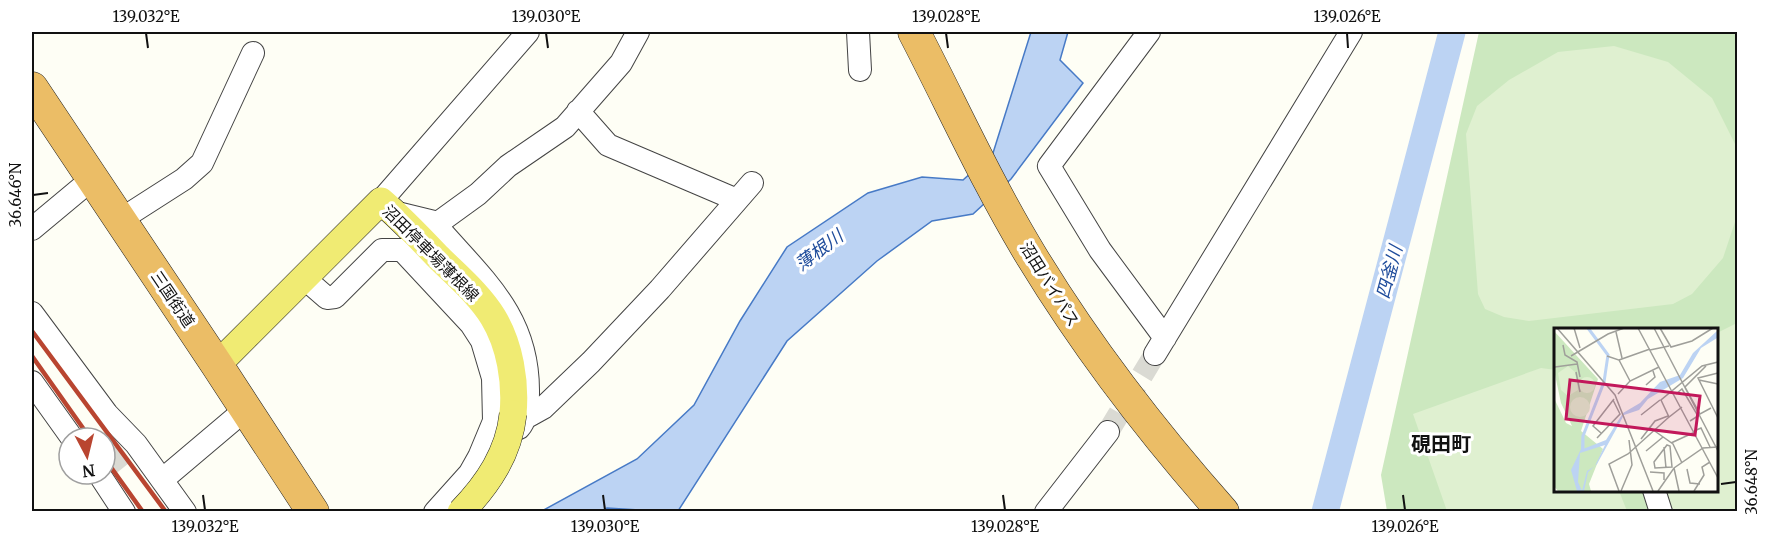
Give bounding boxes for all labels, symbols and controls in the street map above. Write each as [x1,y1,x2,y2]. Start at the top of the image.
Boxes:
text: 139.032°E [112,7,180,26]
text: 139.030°E [512,7,581,26]
text: 139.028°E [912,7,981,26]
text: 139.026°E [1313,7,1381,26]
text: 36.646°N [6,162,25,227]
street label: 沼田停車場薄根線 [379,201,483,305]
water label: 薄根川 [791,223,849,275]
street label: 沼田バイパス [1016,238,1084,330]
water label: 四釜川 [1371,241,1408,301]
street label: 三国街道 [147,267,199,331]
inset map [1554,328,1718,492]
north arrow [57,426,117,486]
district label: 硯田町 [1411,431,1471,456]
text: 36.648°N [1742,449,1761,515]
text: N [81,460,96,482]
text: 139.032°E [171,517,239,536]
text: 139.030°E [571,517,640,536]
text: 139.028°E [971,517,1040,536]
text: 139.026°E [1371,517,1439,536]

